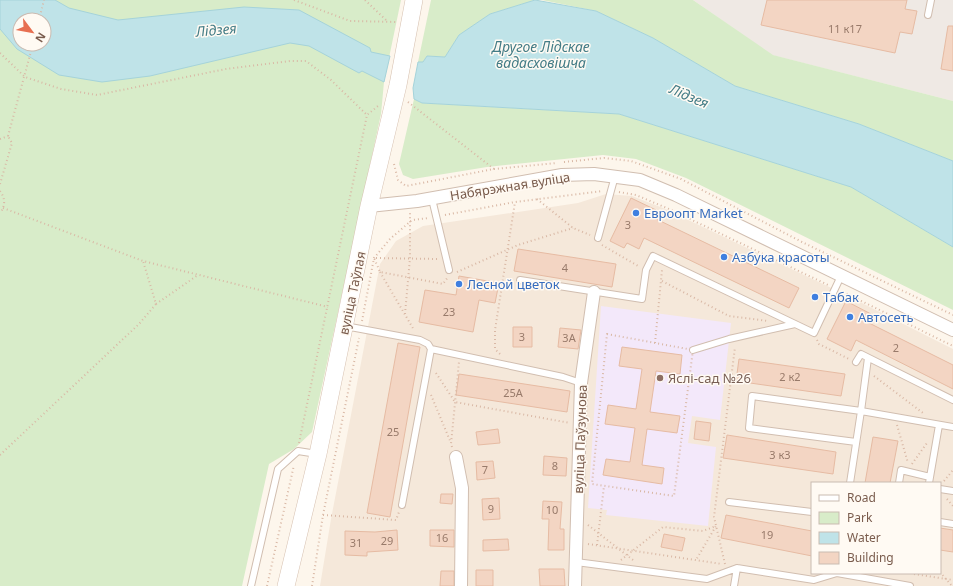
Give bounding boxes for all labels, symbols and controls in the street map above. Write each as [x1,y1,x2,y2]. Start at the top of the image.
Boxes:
north arrow [12,12,52,52]
water label: Лідзея [194,18,237,41]
house number: 11 к17 [828,21,862,36]
text: N [32,30,50,45]
water label: Другое Лідскае вадасховішча [490,37,590,72]
water label: Лідзея [666,78,712,112]
street label: Набярэжная вуліца [449,168,571,204]
place label: Евроопт Market [644,204,743,222]
marker: Евроопт Market [631,208,641,218]
house number: 3 [625,217,631,232]
place label: Азбука красоты [732,248,830,266]
street label: вуліца Таўлая [334,250,370,336]
marker: Азбука красоты [719,252,729,262]
house number: 4 [562,260,569,275]
place label: Лесной цветок [467,275,560,293]
marker: Лесной цветок [454,279,464,289]
place label: Табак [823,288,859,306]
marker: Табак [810,292,820,302]
house number: 23 [443,304,455,319]
place label: Автосеть [858,308,914,326]
marker: Автосеть [845,312,855,322]
house number: 3 [519,329,525,344]
house number: 3А [562,330,577,345]
house number: 2 [893,340,899,355]
place label: Яслі-сад №26 [668,369,751,387]
house number: 2 к2 [779,369,801,384]
marker: Яслі-сад №26 [655,373,665,383]
street label: вуліца Паўзунова [569,384,591,494]
house number: 25А [503,385,524,400]
house number: 25 [387,424,399,439]
house number: 3 к3 [769,447,791,462]
house number: 8 [552,458,558,473]
house number: 7 [482,462,488,477]
legend [811,482,941,574]
text: Road [847,489,876,506]
house number: 9 [488,501,494,516]
house number: 10 [546,502,558,517]
text: Park [847,509,873,526]
house number: 19 [761,527,773,542]
text: Water [847,529,881,546]
house number: 16 [436,530,448,545]
house number: 29 [381,533,393,548]
house number: 31 [350,535,362,550]
text: Building [847,549,894,566]

